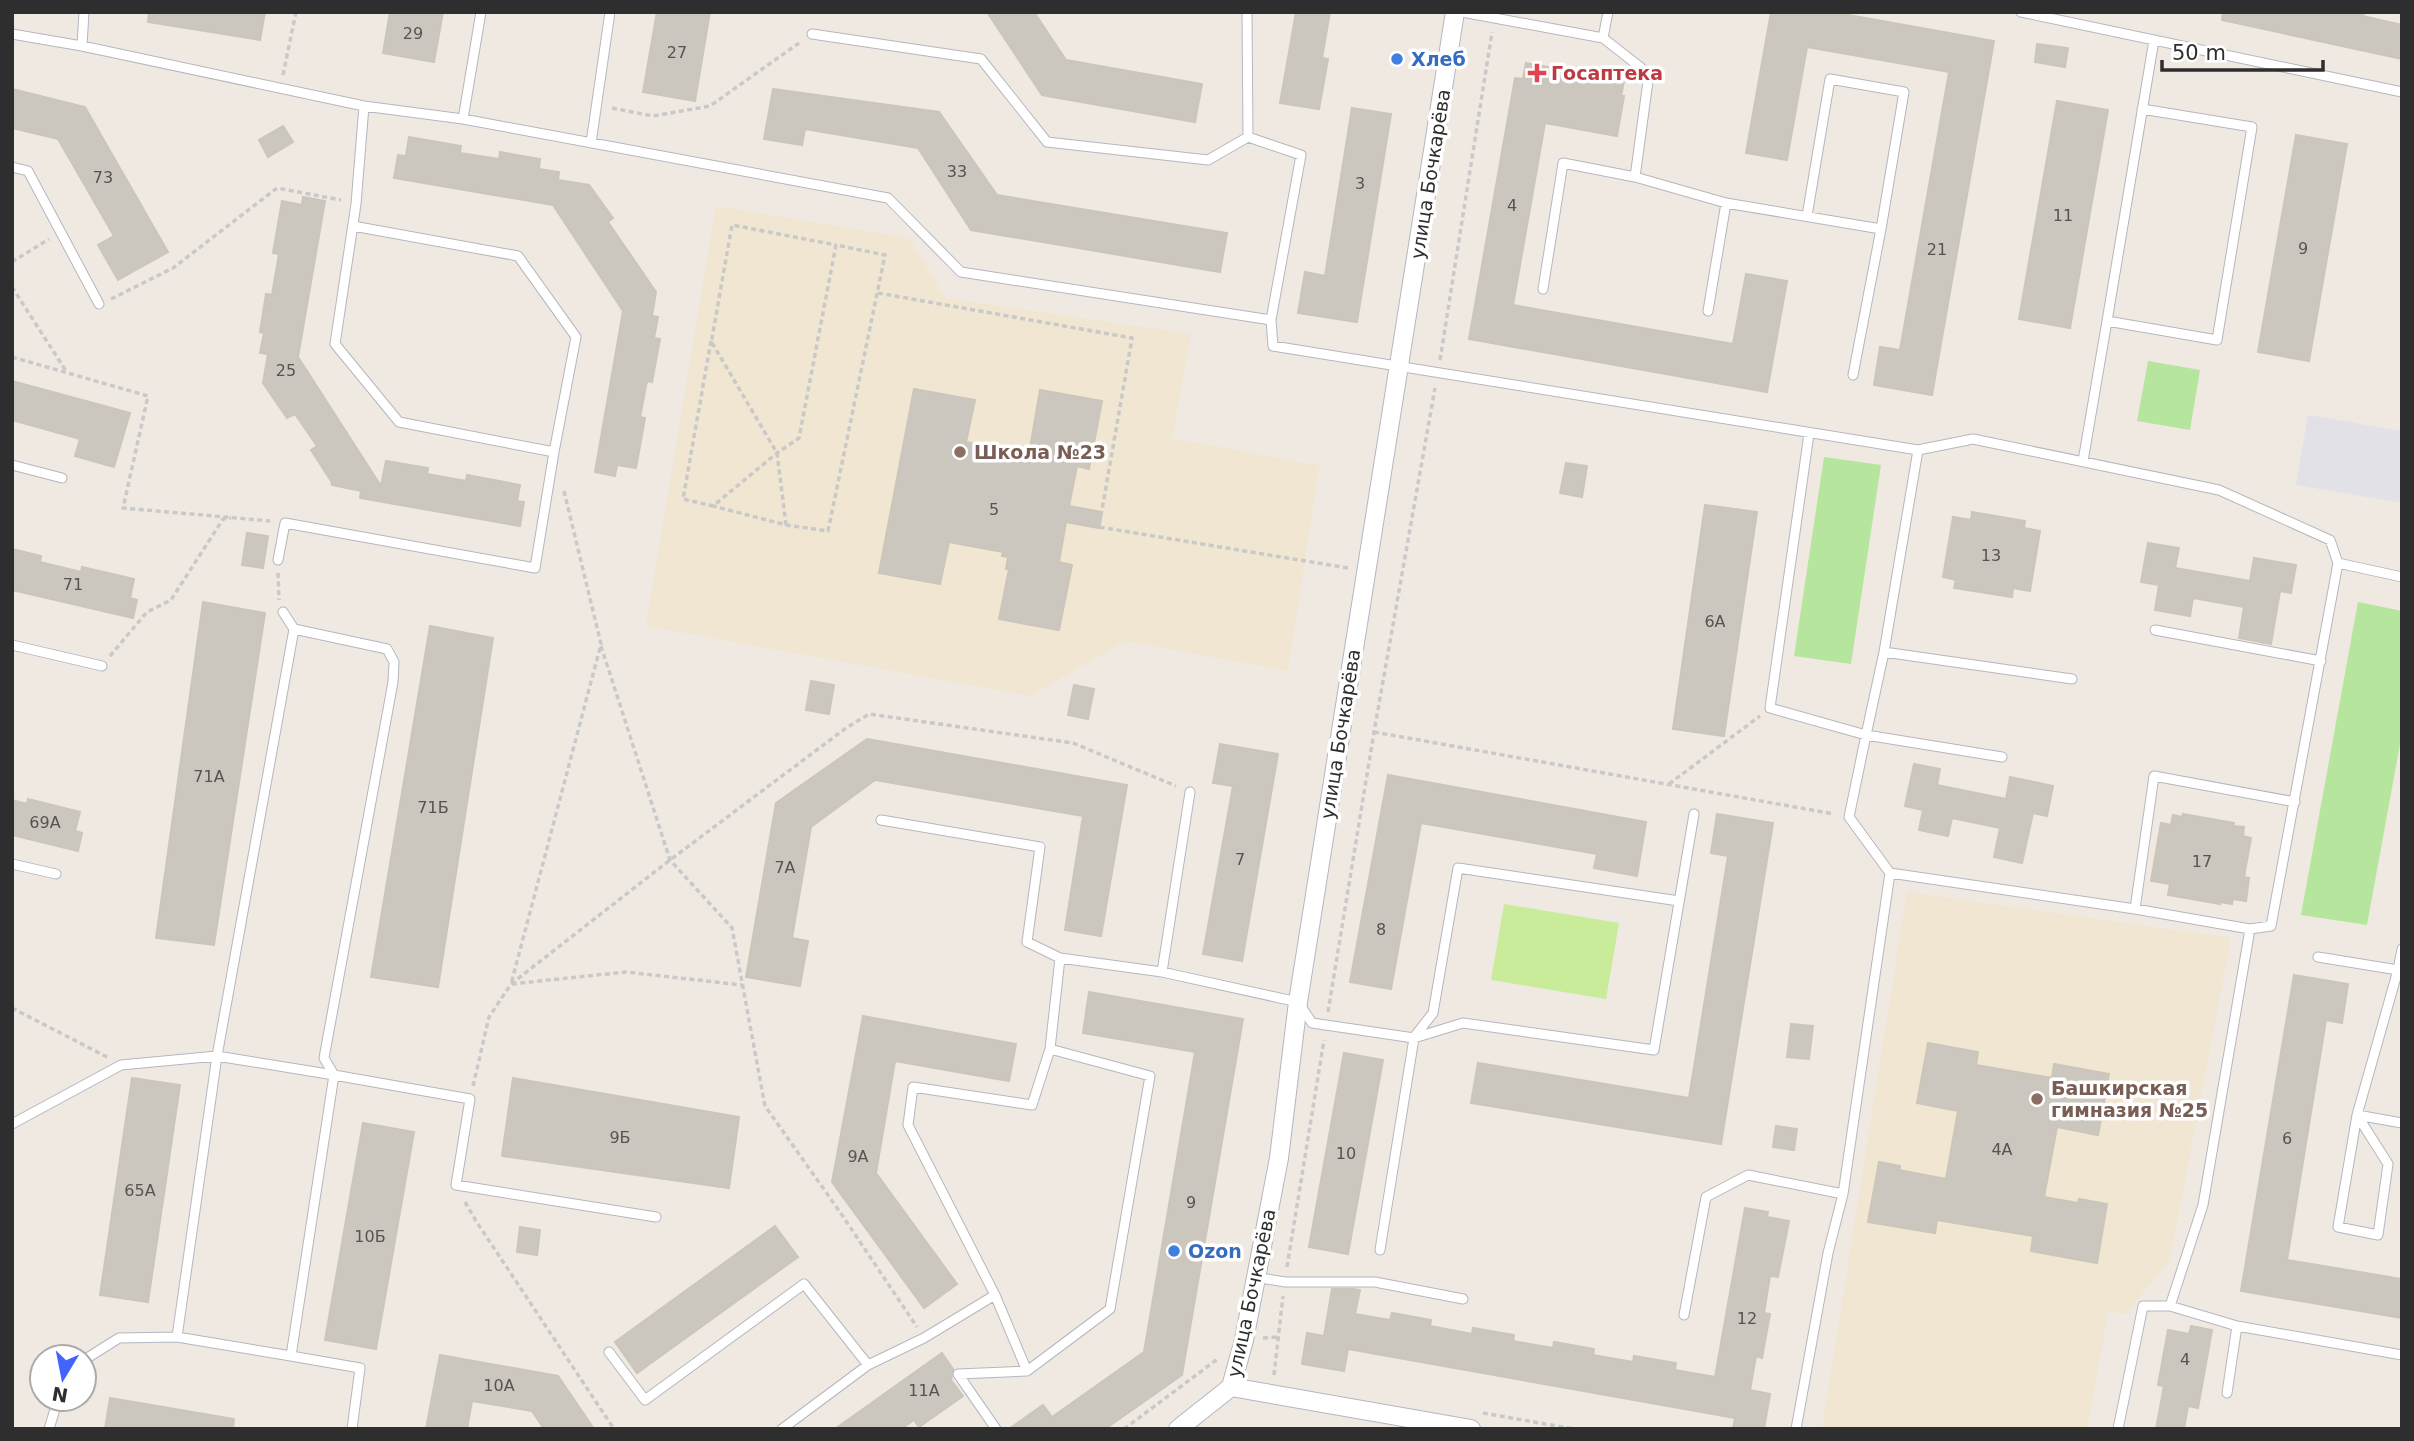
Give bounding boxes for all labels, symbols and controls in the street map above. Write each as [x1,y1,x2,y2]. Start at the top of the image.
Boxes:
house number: 29 [403,24,423,43]
scale bar [2162,28,2323,72]
text: 50 m [2172,41,2226,65]
house number: 27 [667,43,687,62]
place label: Хлеб [1411,48,1466,70]
marker: Хлеб [1389,51,1405,67]
place label: Госаптека [1551,62,1663,84]
marker: Госаптека [1529,65,1545,81]
street label: улица Бочкарёва [1406,87,1454,261]
house number: 33 [947,162,967,181]
house number: 73 [93,168,113,187]
house number: 3 [1355,174,1365,193]
house number: 4 [1507,196,1517,215]
house number: 11 [2053,206,2073,225]
house number: 9 [2298,239,2308,258]
house number: 21 [1927,240,1947,259]
house number: 25 [276,361,296,380]
place label: Школа №23 [974,441,1106,463]
marker: Школа №23 [952,444,968,460]
house number: 5 [989,500,999,519]
house number: 13 [1981,546,2001,565]
house number: 71 [63,575,83,594]
house number: 6А [1704,612,1726,631]
street label: улица Бочкарёва [1316,647,1364,821]
house number: 71А [193,767,225,786]
house number: 71Б [417,798,449,817]
house number: 69А [29,813,61,832]
house number: 7 [1235,850,1245,869]
house number: 17 [2192,852,2212,871]
house number: 7А [774,858,796,877]
house number: 8 [1376,920,1386,939]
place label: Башкирская гимназия №25 [2051,1077,2208,1121]
marker: Башкирская гимназия №25 [2029,1091,2045,1107]
house number: 9Б [609,1128,631,1147]
house number: 6 [2282,1129,2292,1148]
house number: 4А [1991,1140,2013,1159]
house number: 10 [1336,1144,1356,1163]
house number: 9А [847,1147,869,1166]
house number: 65А [124,1181,156,1200]
house number: 9 [1186,1193,1196,1212]
street label: улица Бочкарёва [1222,1207,1280,1379]
house number: 10Б [354,1227,386,1246]
place label: Ozon [1188,1240,1242,1262]
marker: Ozon [1166,1243,1182,1259]
house number: 12 [1737,1309,1757,1328]
north arrow [28,1343,98,1413]
house number: 4 [2180,1350,2190,1369]
house number: 10А [483,1376,515,1395]
house number: 11А [908,1381,940,1400]
text: N [50,1383,70,1407]

